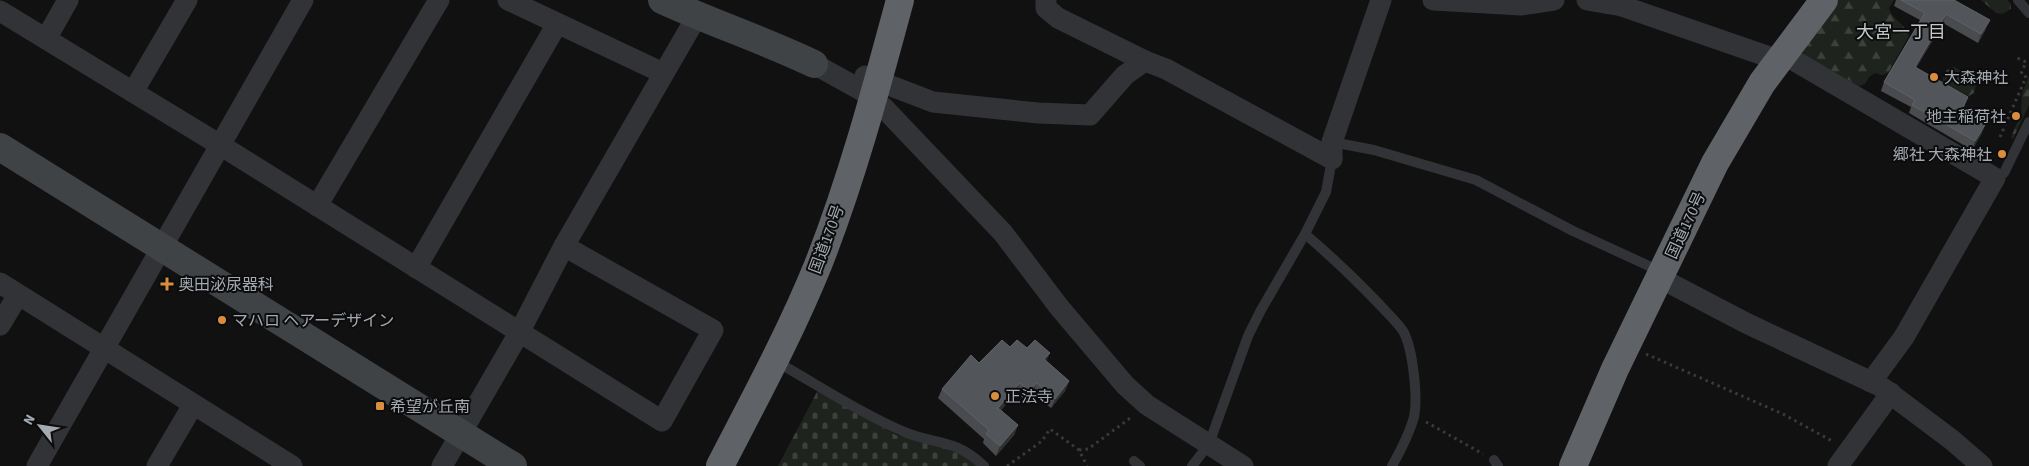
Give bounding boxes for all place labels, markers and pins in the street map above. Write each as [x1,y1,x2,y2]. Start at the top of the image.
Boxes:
place label: 大森神社 [1944,67,2008,89]
marker: 大森神社 [1928,71,1940,83]
place label: 地主稲荷社 [1926,106,2006,128]
marker: 地主稲荷社 [2010,110,2022,122]
place label: 郷社 大森神社 [1893,144,1992,166]
marker: 郷社 大森神社 [1996,148,2008,160]
place label: 奥田泌尿器科 [178,274,274,296]
marker: 奥田泌尿器科 [160,277,174,291]
place label: マハロ ヘアーデザイン [232,310,394,332]
marker: マハロ ヘアーデザイン [216,314,228,326]
place label: 正法寺 [1005,386,1053,408]
marker: 正法寺 [989,390,1001,402]
place label: 希望が丘南 [390,396,470,418]
marker: 希望が丘南 [374,400,386,412]

